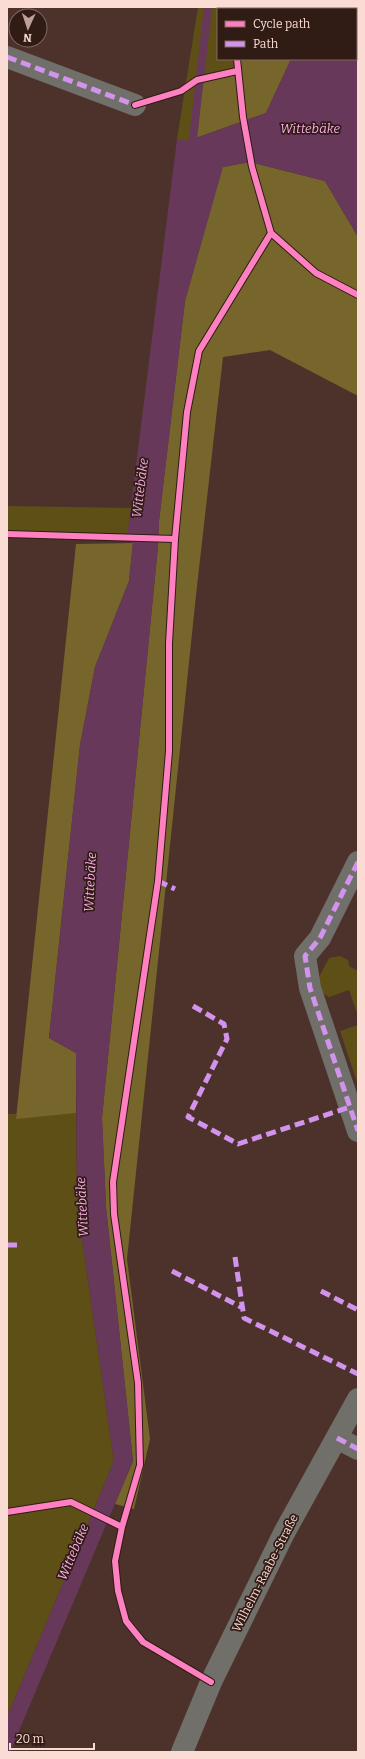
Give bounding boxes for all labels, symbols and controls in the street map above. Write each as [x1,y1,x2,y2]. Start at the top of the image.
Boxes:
north arrow [8,8,48,48]
legend [217,8,357,60]
text: Cycle path [253,17,311,31]
text: N [22,31,32,44]
text: Path [253,37,279,51]
water label: Wittebäke [280,121,340,136]
water label: Wittebäke [129,457,151,519]
water label: Wittebäke [81,851,99,912]
water label: Wittebäke [73,1176,91,1237]
street label: Wilhelm-Raabe-Straße [229,1512,301,1634]
water label: Wittebäke [54,1521,92,1582]
scale bar [10,1725,94,1751]
text: 20 m [16,1732,45,1746]

